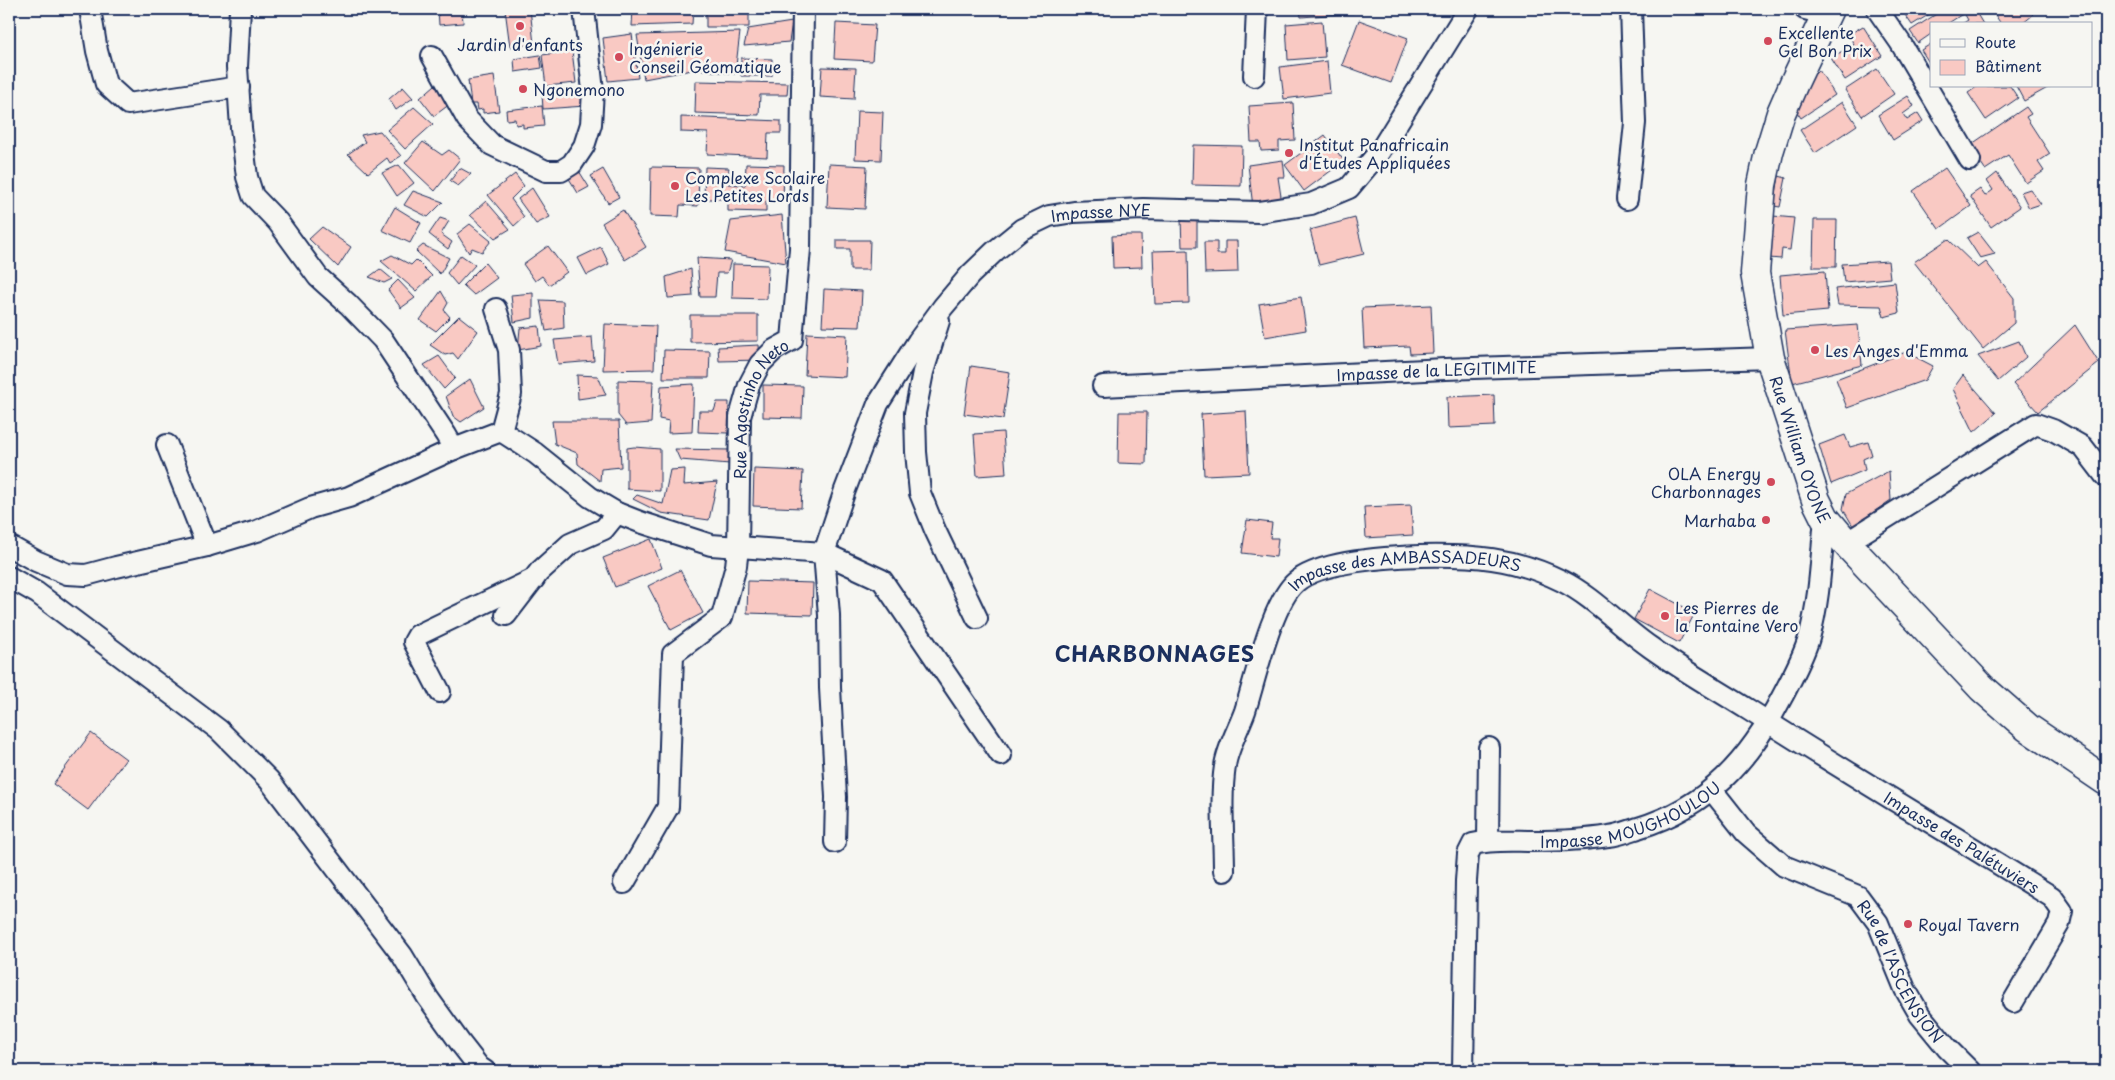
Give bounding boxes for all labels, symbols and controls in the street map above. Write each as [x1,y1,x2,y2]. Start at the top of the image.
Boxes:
marker: Jardin d'enfants [514,20,526,32]
place label: Excellente Gel Bon Prix [1778,20,1872,62]
legend [1930,22,2092,88]
text: Route [1975,30,2016,53]
place label: Jardin d'enfants [457,32,583,56]
marker: Excellente Gel Bon Prix [1762,35,1774,47]
place label: Ingénierie Conseil Géomatique [629,36,782,78]
marker: Ingénierie Conseil Géomatique [613,51,625,63]
text: Bâtiment [1975,54,2042,77]
place label: Ngonemono [533,77,625,101]
marker: Ngonemono [517,83,529,95]
place label: Institut Panafricain d'Études Appliquées [1299,132,1451,174]
marker: Institut Panafricain d'Études Appliquées [1283,147,1295,159]
place label: Complexe Scolaire Les Petites Lords [685,165,825,207]
marker: Complexe Scolaire Les Petites Lords [669,180,681,192]
street label: Impasse NYE [1049,197,1151,228]
street label: Rue Agostinho Neto [727,332,793,479]
place label: Les Anges d'Emma [1825,338,1968,362]
marker: Les Anges d'Emma [1809,344,1821,356]
street label: Impasse de la LEGITIMITE [1336,354,1537,386]
street label: Rue William OYONE [1765,373,1838,527]
place label: OLA Energy Charbonnages [1651,461,1761,503]
marker: OLA Energy Charbonnages [1765,476,1777,488]
place label: Marhaba [1684,508,1756,532]
marker: Marhaba [1760,514,1772,526]
street label: Impasse des AMBASSADEURS [1282,544,1524,595]
place label: Les Pierres de la Fontaine Vero [1675,595,1799,637]
marker: Les Pierres de la Fontaine Vero [1659,610,1671,622]
district label: CHARBONNAGES [1055,637,1255,669]
street label: Impasse MOUGHOULOU [1540,775,1725,853]
street label: Impasse des Palétuviers [1880,785,2044,899]
street label: Rue de l'ASCENSION [1852,894,1950,1048]
place label: Royal Tavern [1918,912,2019,936]
marker: Royal Tavern [1902,918,1914,930]

